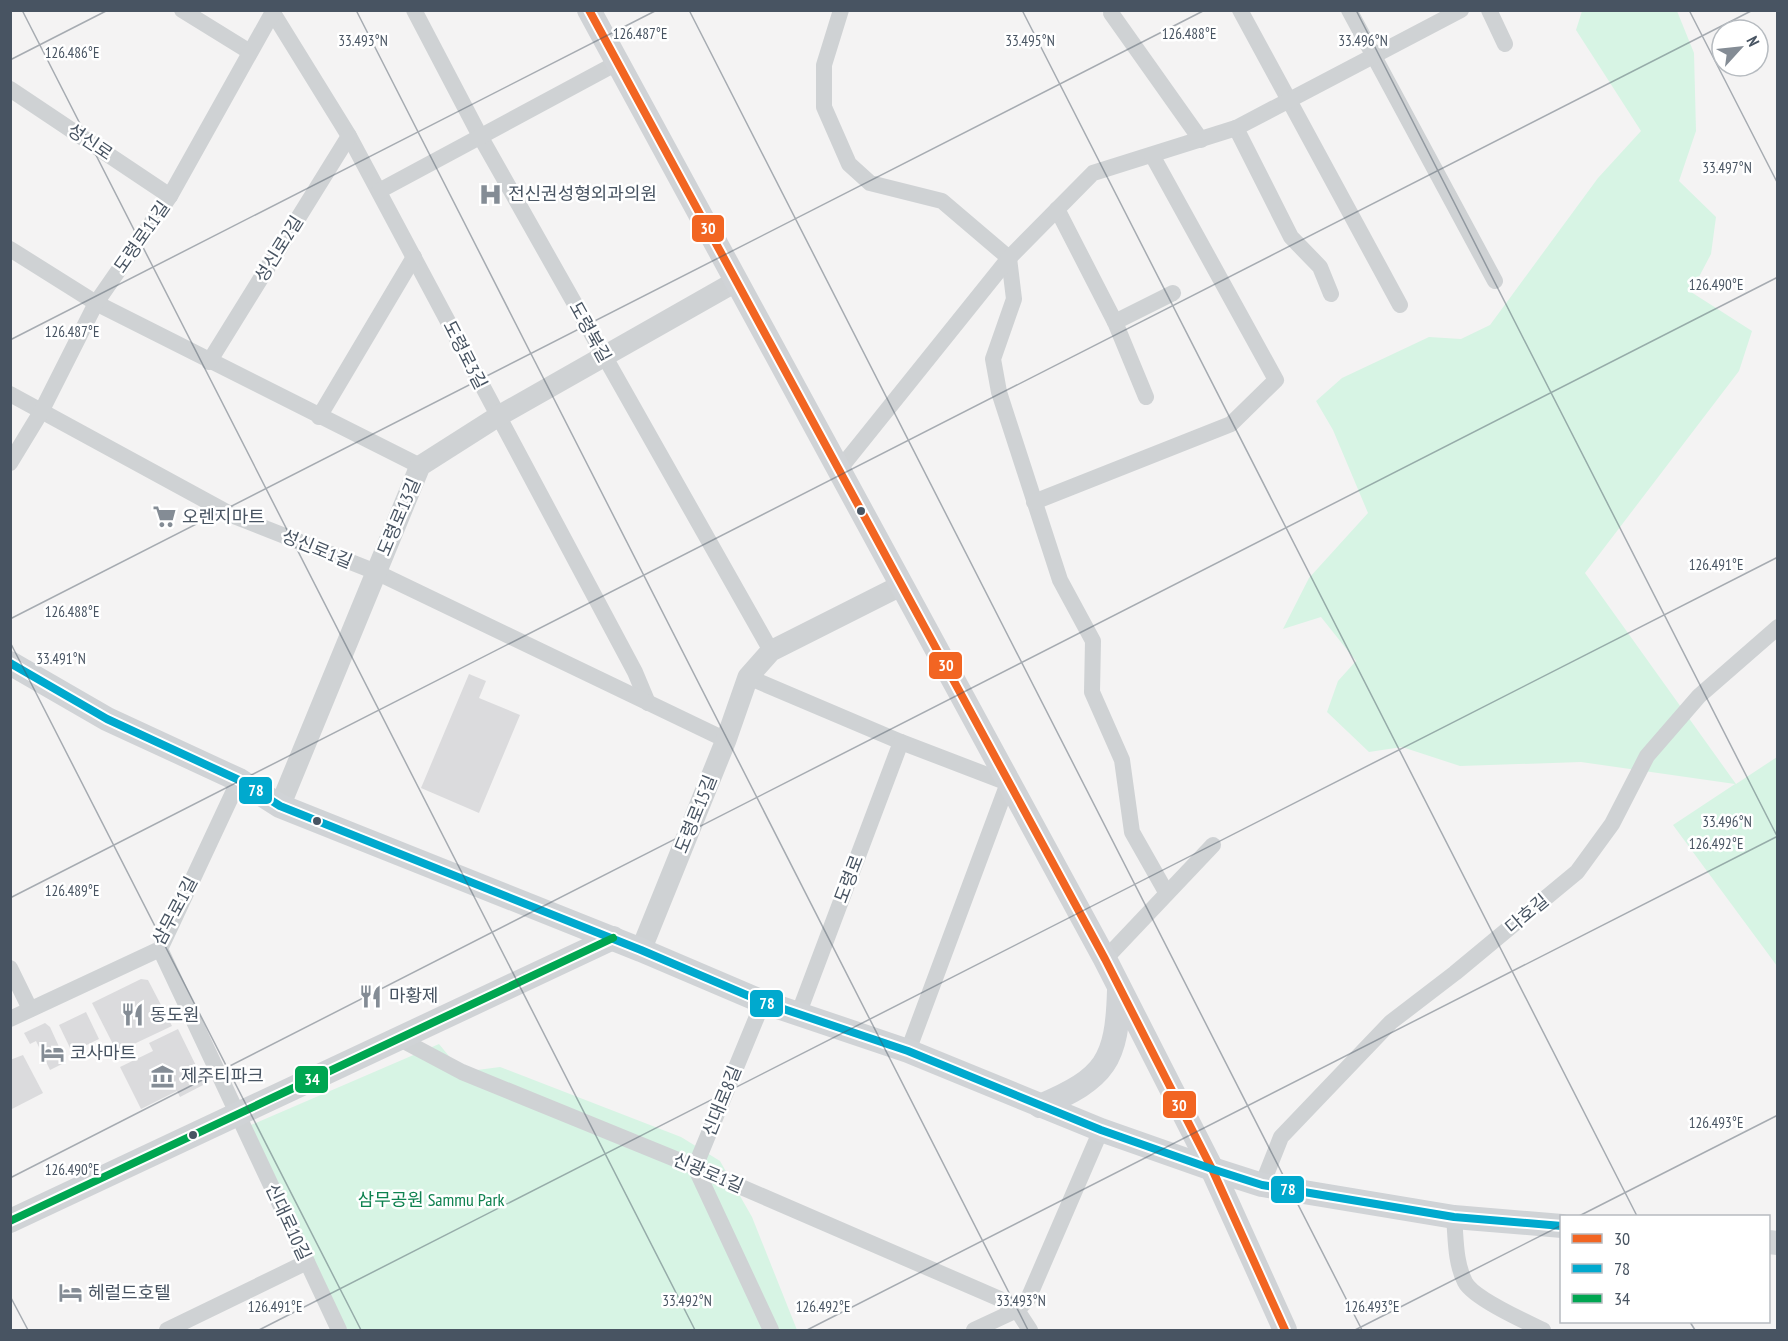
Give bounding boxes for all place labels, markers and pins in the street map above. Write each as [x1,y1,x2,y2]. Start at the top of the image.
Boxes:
hospital icon: 전신권성형외과의원 [477,181,503,207]
place label: 전신권성형외과의원 [508,182,657,205]
supermarket icon: 오렌지마트 [151,504,177,530]
place label: 오렌지마트 [182,505,265,528]
unlabelled marker [855,505,867,517]
unlabelled marker [311,815,323,827]
restaurant icon: 마황제 [358,983,384,1009]
place label: 마황제 [389,984,439,1007]
restaurant icon: 동도원 [119,1002,145,1028]
place label: 동도원 [150,1003,200,1026]
hotel icon: 코사마트 [39,1040,65,1066]
place label: 코사마트 [70,1041,136,1064]
museum icon: 제주티파크 [150,1063,176,1089]
place label: 제주티파크 [181,1064,264,1087]
unlabelled marker [187,1129,199,1141]
hotel icon: 헤럴드호텔 [57,1280,83,1306]
place label: 헤럴드호텔 [88,1281,171,1304]

